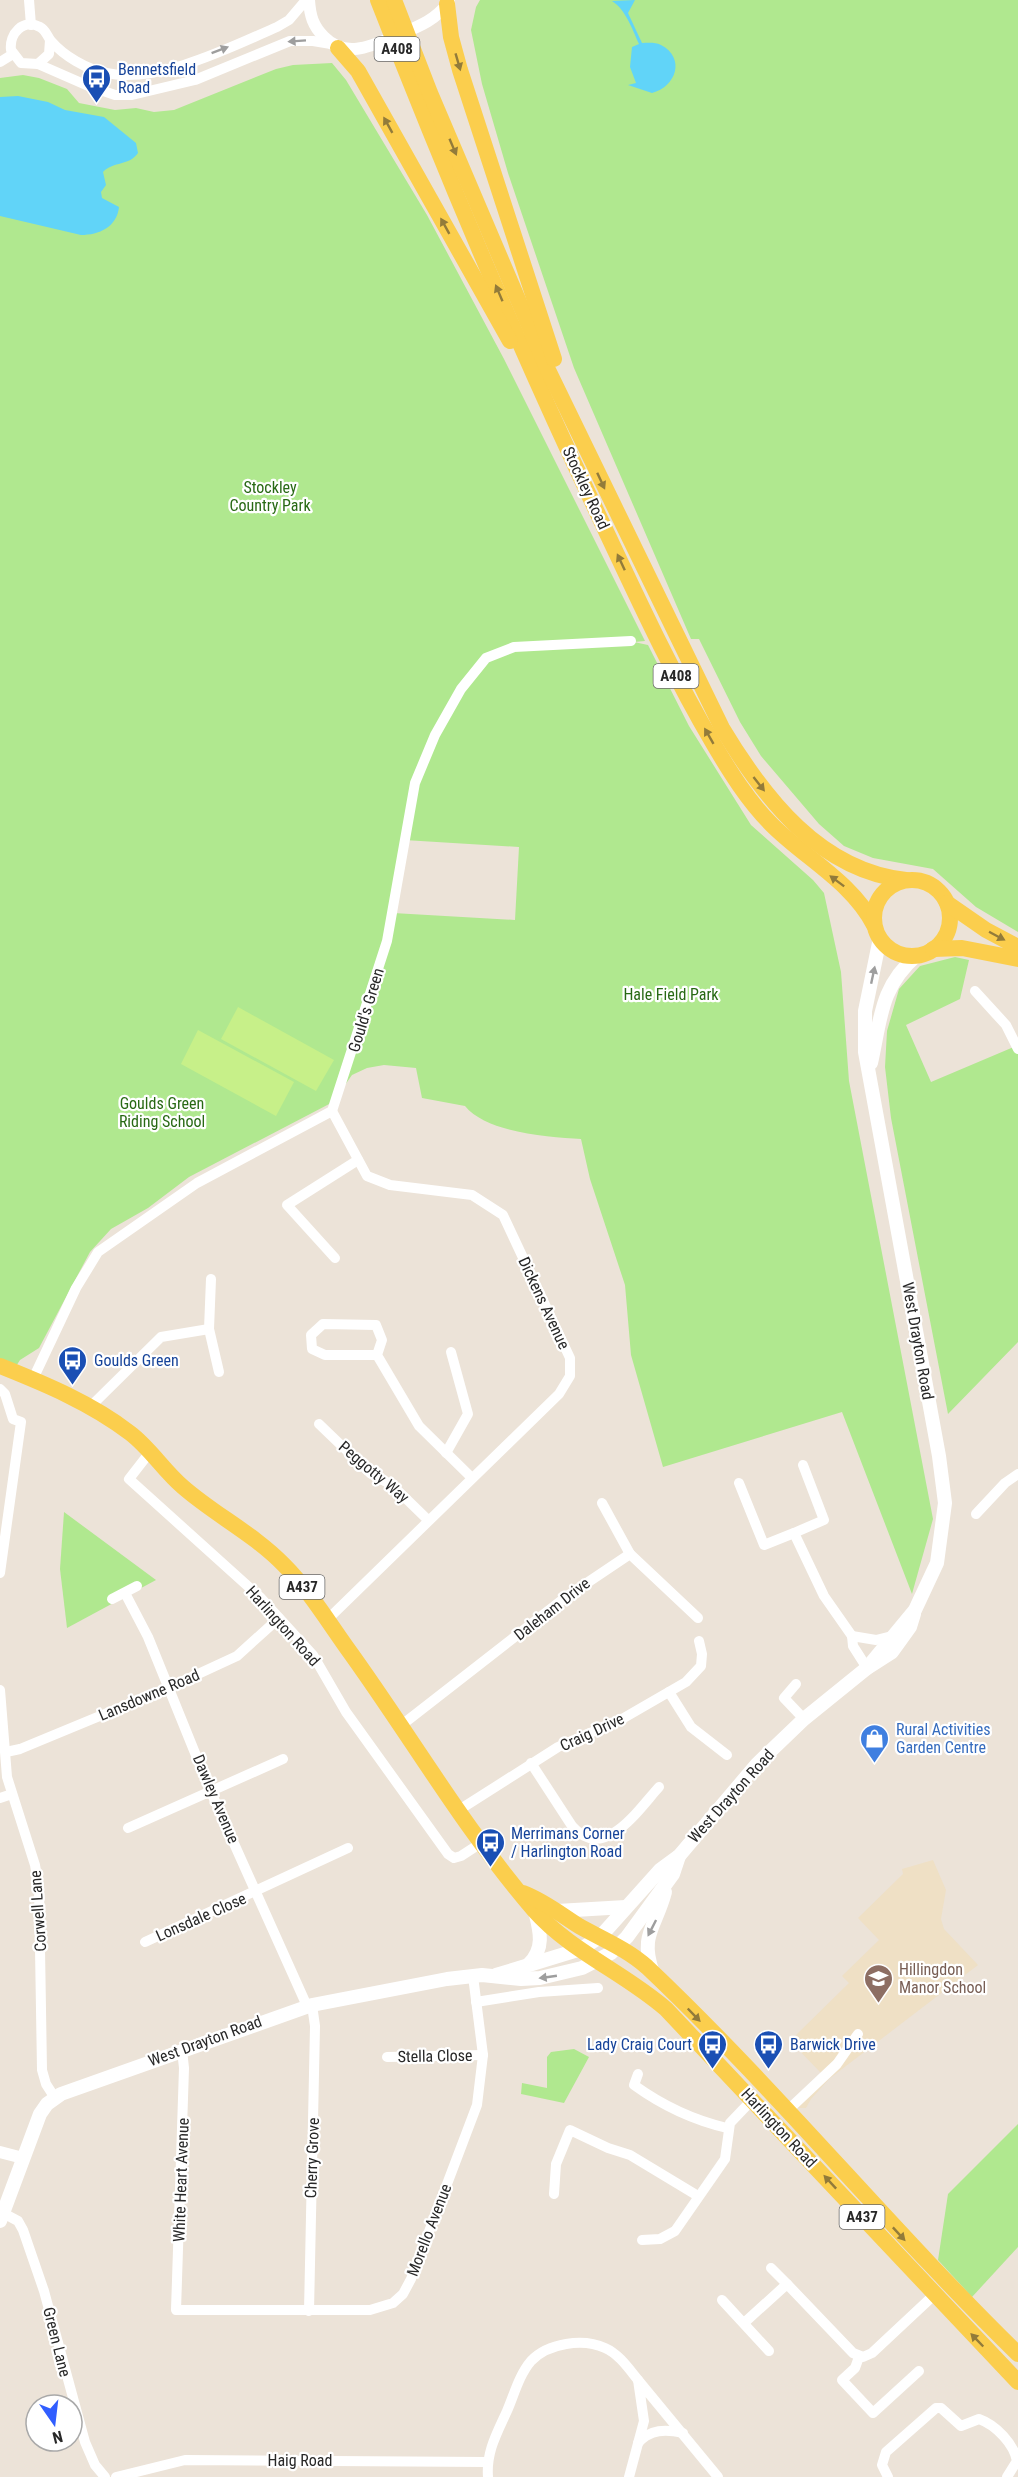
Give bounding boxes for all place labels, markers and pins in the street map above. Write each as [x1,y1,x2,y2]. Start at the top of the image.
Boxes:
place label: Bennetsfield Road [118,60,196,97]
bus stop icon: Bennetsfield Road [81,62,113,104]
bus stop icon: Goulds Green [57,1344,89,1386]
place label: Goulds Green [94,1351,179,1370]
place label: Rural Activities Garden Centre [896,1720,991,1757]
shop icon: Rural Activities Garden Centre [859,1722,891,1764]
place label: Merrimans Corner / Harlington Road [511,1824,625,1861]
bus stop icon: Merrimans Corner / Harlington Road [474,1826,506,1868]
place label: Hillingdon Manor School [899,1960,986,1997]
school or university icon: Hillingdon Manor School [862,1962,894,2004]
bus stop icon: Lady Craig Court [697,2028,729,2070]
bus stop icon: Barwick Drive [753,2028,785,2070]
place label: Lady Craig Court [587,2035,692,2054]
place label: Barwick Drive [790,2035,876,2054]

